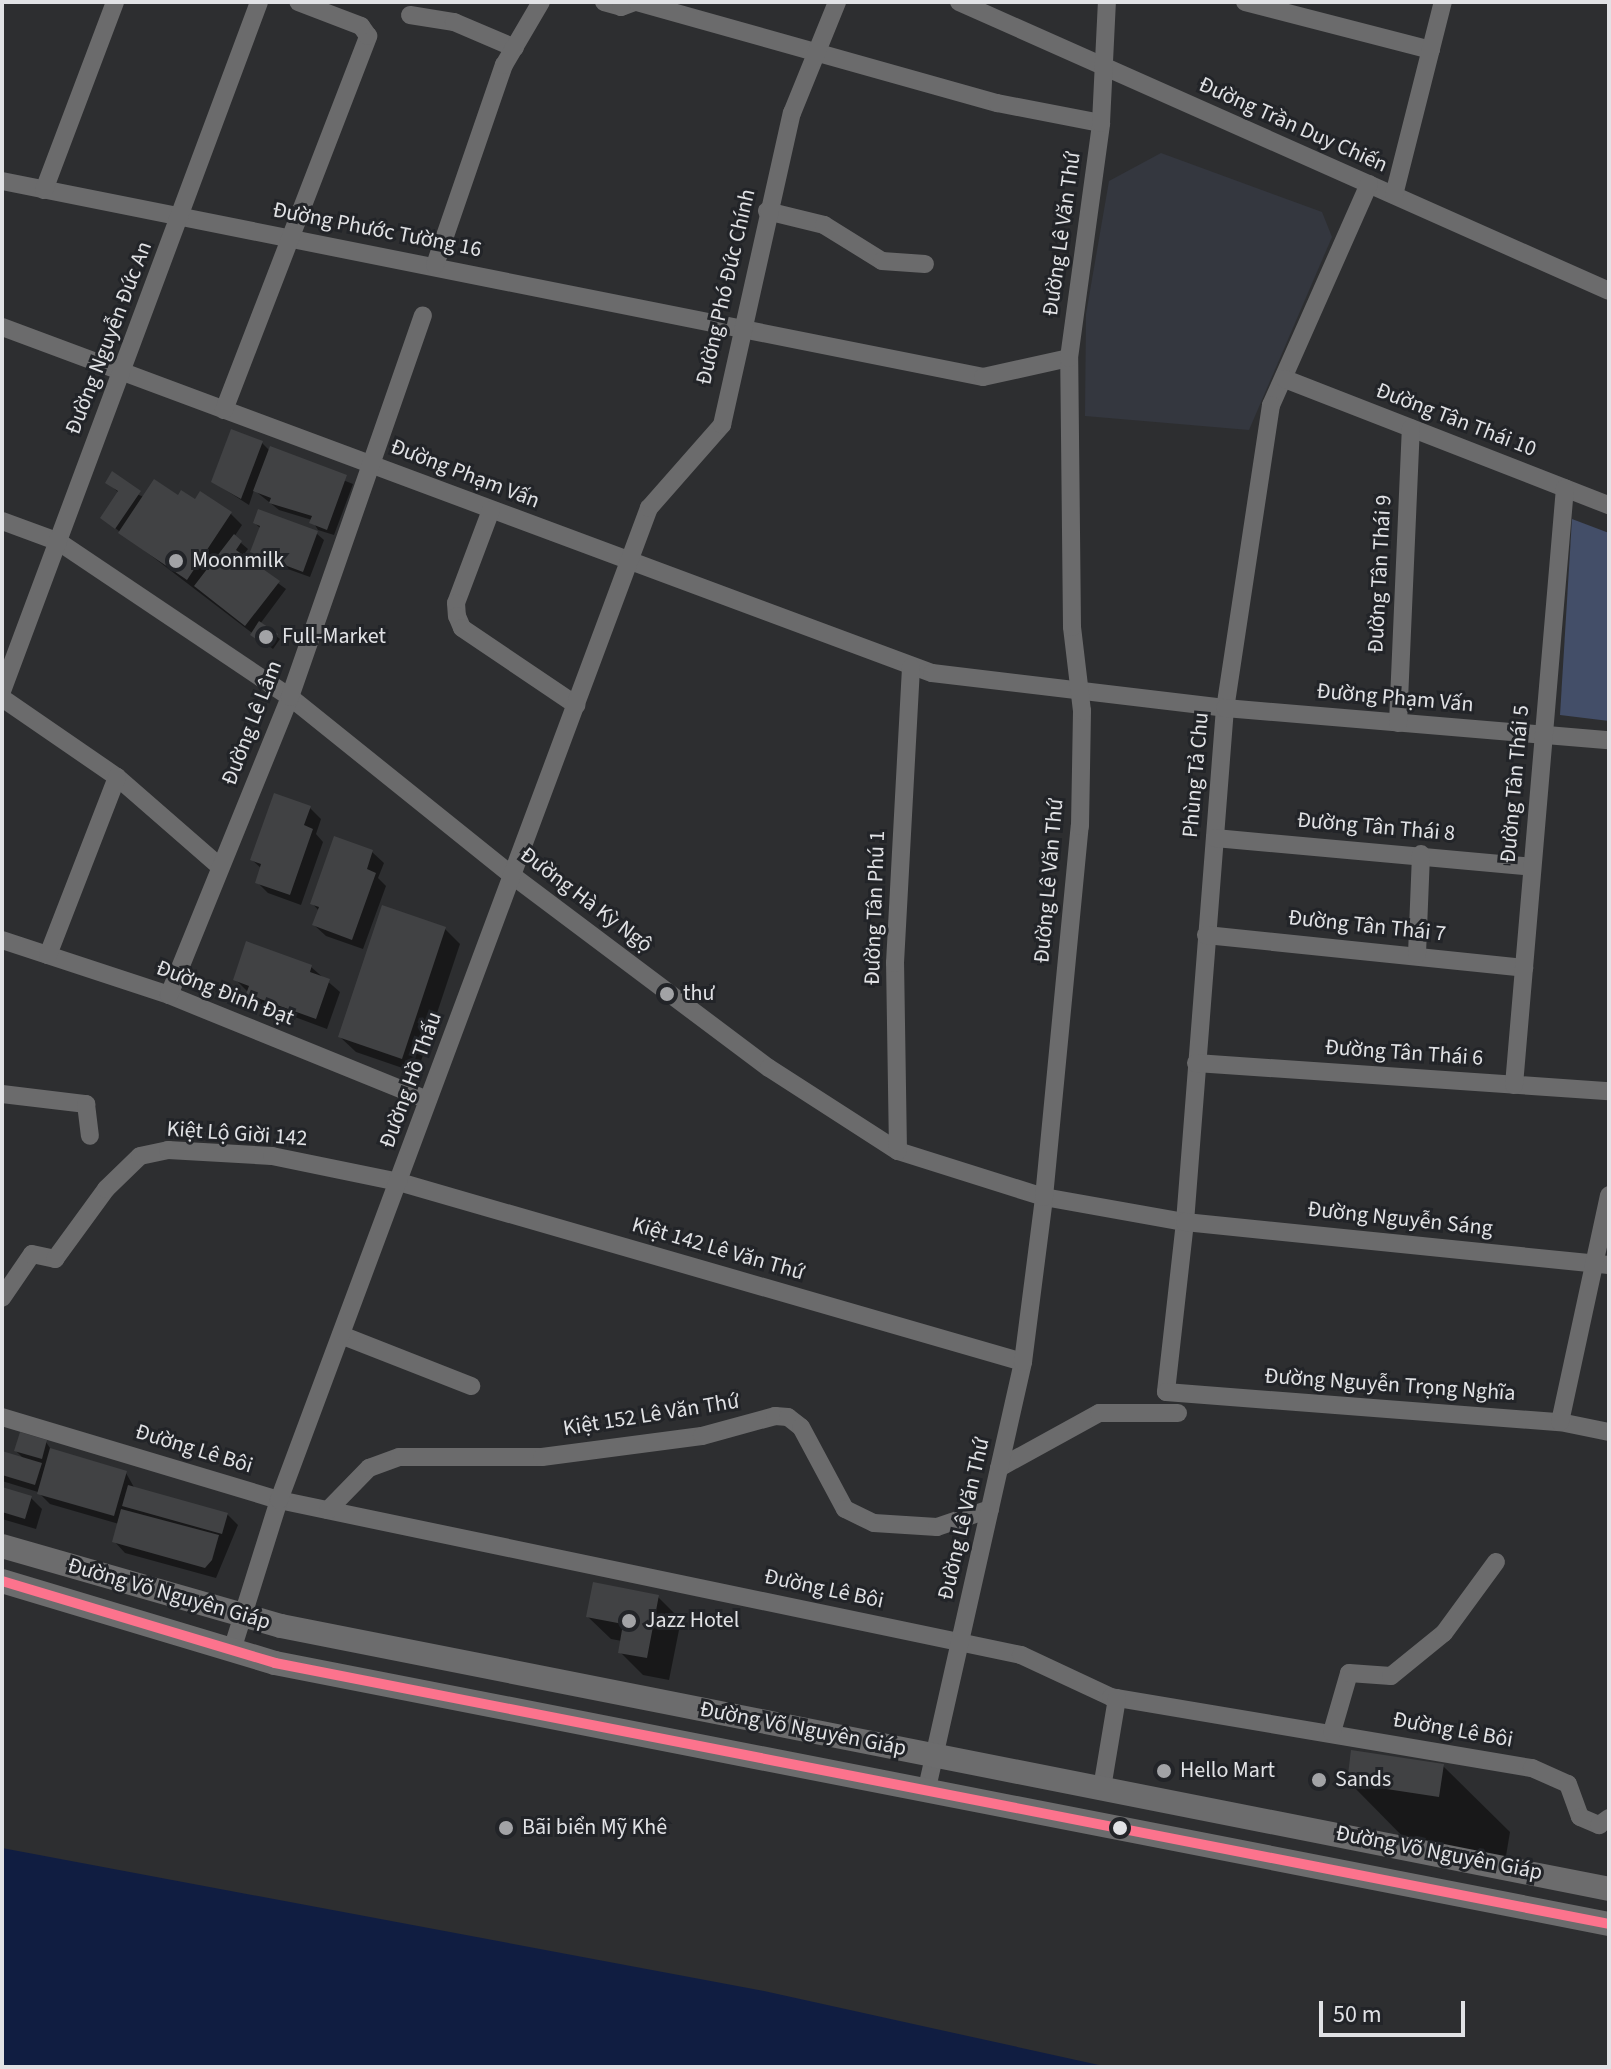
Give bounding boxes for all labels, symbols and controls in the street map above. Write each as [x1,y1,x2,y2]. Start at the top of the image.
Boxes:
street label: Đường Trần Duy Chiến [1195,71,1391,179]
street label: Đường Lê Văn Thứ [1037,150,1087,318]
street label: Đường Phó Đức Chính [691,186,761,388]
street label: Đường Phước Tường 16 [270,197,484,263]
street label: Đường Nguyễn Đức An [60,238,158,438]
street label: Đường Tân Thái 10 [1372,377,1540,463]
street label: Đường Phạm Vấn [387,433,543,515]
street label: Đường Tân Thái 9 [1363,494,1397,654]
place label: Moonmilk [192,548,284,574]
marker: Moonmilk [167,552,185,570]
place label: Full-Market [282,624,386,650]
marker: Full-Market [257,628,275,646]
street label: Đường Lê Lâm [216,657,288,789]
street label: Đường Phạm Vấn [1315,678,1475,718]
street label: Đường Tân Thái 5 [1495,704,1535,864]
street label: Phùng Tả Chu [1177,711,1215,839]
street label: Đường Lê Văn Thứ [1029,798,1069,964]
street label: Đường Tân Thái 8 [1296,807,1456,847]
street label: Đường Tân Phú 1 [859,830,891,986]
street label: Đường Hà Kỳ Ngộ [515,842,657,958]
street label: Đường Tân Thái 7 [1287,905,1447,947]
street label: Đường Đinh Đạt [152,955,298,1031]
place label: thư [683,981,714,1007]
marker: thư [658,985,676,1003]
street label: Đường Hồ Thấu [374,1008,448,1152]
street label: Đường Tân Thái 6 [1324,1034,1484,1072]
street label: Kiệt Lộ Giời 142 [166,1116,308,1152]
street label: Đường Nguyễn Sáng [1306,1196,1494,1242]
street label: Kiệt 142 Lê Văn Thứ [629,1212,807,1286]
street label: Đường Nguyễn Trọng Nghĩa [1264,1363,1516,1407]
street label: Kiệt 152 Lê Văn Thứ [561,1388,741,1442]
street label: Đường Lê Bôi [132,1419,256,1479]
street label: Đường Lê Văn Thứ [933,1436,995,1602]
street label: Đường Võ Nguyên Giáp [65,1552,273,1636]
street label: Đường Lê Bôi [762,1563,886,1615]
place label: Jazz Hotel [645,1608,739,1634]
marker: Jazz Hotel [620,1612,638,1630]
street label: Đường Võ Nguyên Giáp [697,1696,909,1762]
street label: Đường Lê Bôi [1391,1706,1515,1754]
place label: Hello Mart [1180,1758,1275,1784]
marker: Hello Mart [1155,1762,1173,1780]
place label: Sands [1335,1767,1391,1793]
marker: Sands [1310,1771,1328,1789]
place label: Bãi biển Mỹ Khê [522,1815,667,1841]
marker: Bãi biển Mỹ Khê [497,1819,515,1837]
unlabelled marker [1112,1820,1128,1836]
street label: Đường Võ Nguyên Giáp [1333,1820,1545,1886]
scale bar [1323,1985,1469,2035]
text: 50 m [1333,1997,1382,2032]

